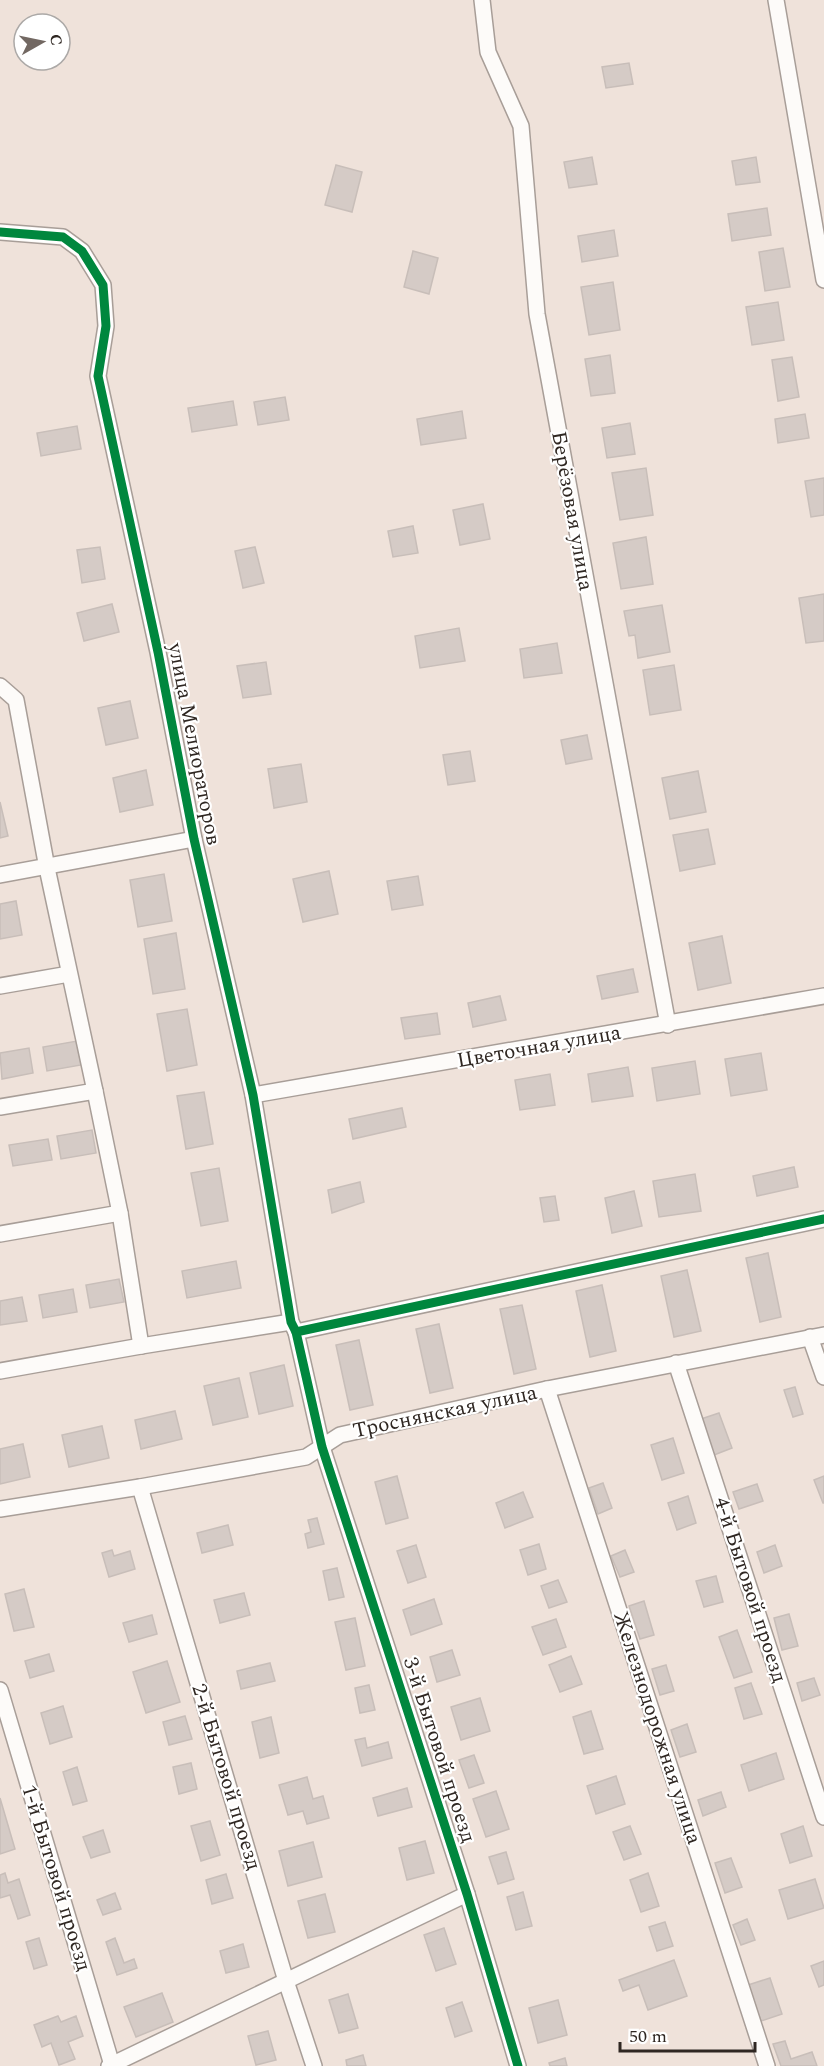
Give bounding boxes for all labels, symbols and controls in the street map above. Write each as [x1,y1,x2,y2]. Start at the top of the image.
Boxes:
north arrow [12,12,72,72]
text: С [43,32,69,47]
street label: Берёзовая улица [542,429,602,594]
street label: улица Мелиораторов [159,639,229,848]
street label: Цветочная улица [454,1017,624,1077]
street label: Троснянская улица [350,1377,541,1447]
street label: 4-й Бытовой проезд [705,1493,795,1687]
street label: Железнодорожная улица [604,1607,710,1849]
street label: 3-й Бытовой проезд [394,1653,484,1847]
street label: 2-й Бытовой проезд [182,1680,270,1874]
street label: 1-й Бытовой проезд [12,1781,100,1975]
scale bar [620,2015,755,2053]
text: 50 m [629,2023,667,2050]

